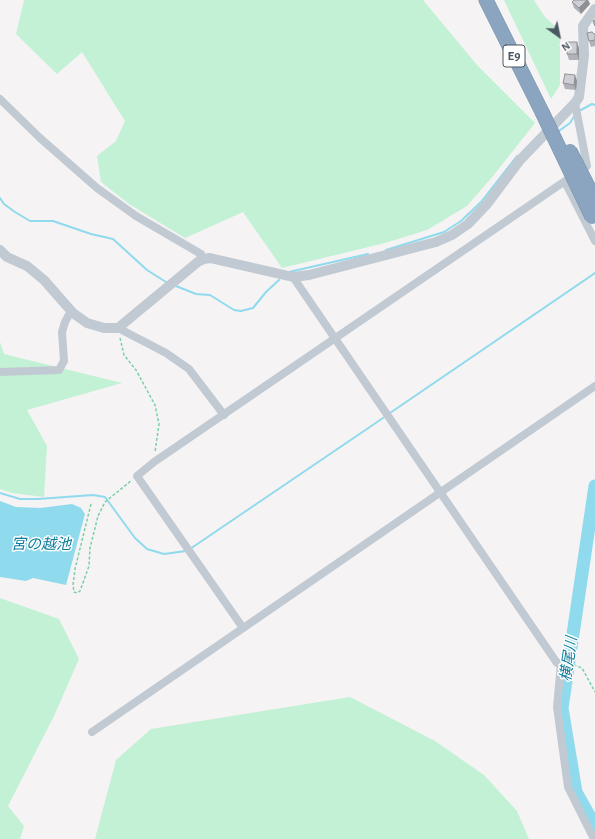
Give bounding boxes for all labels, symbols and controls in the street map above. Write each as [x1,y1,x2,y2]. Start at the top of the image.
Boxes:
north arrow [539,16,579,56]
text: N [560,40,572,53]
road number: E9 [503,45,525,67]
water label: 宮の越池 [11,535,71,553]
water label: 横尾川 [557,635,581,683]

